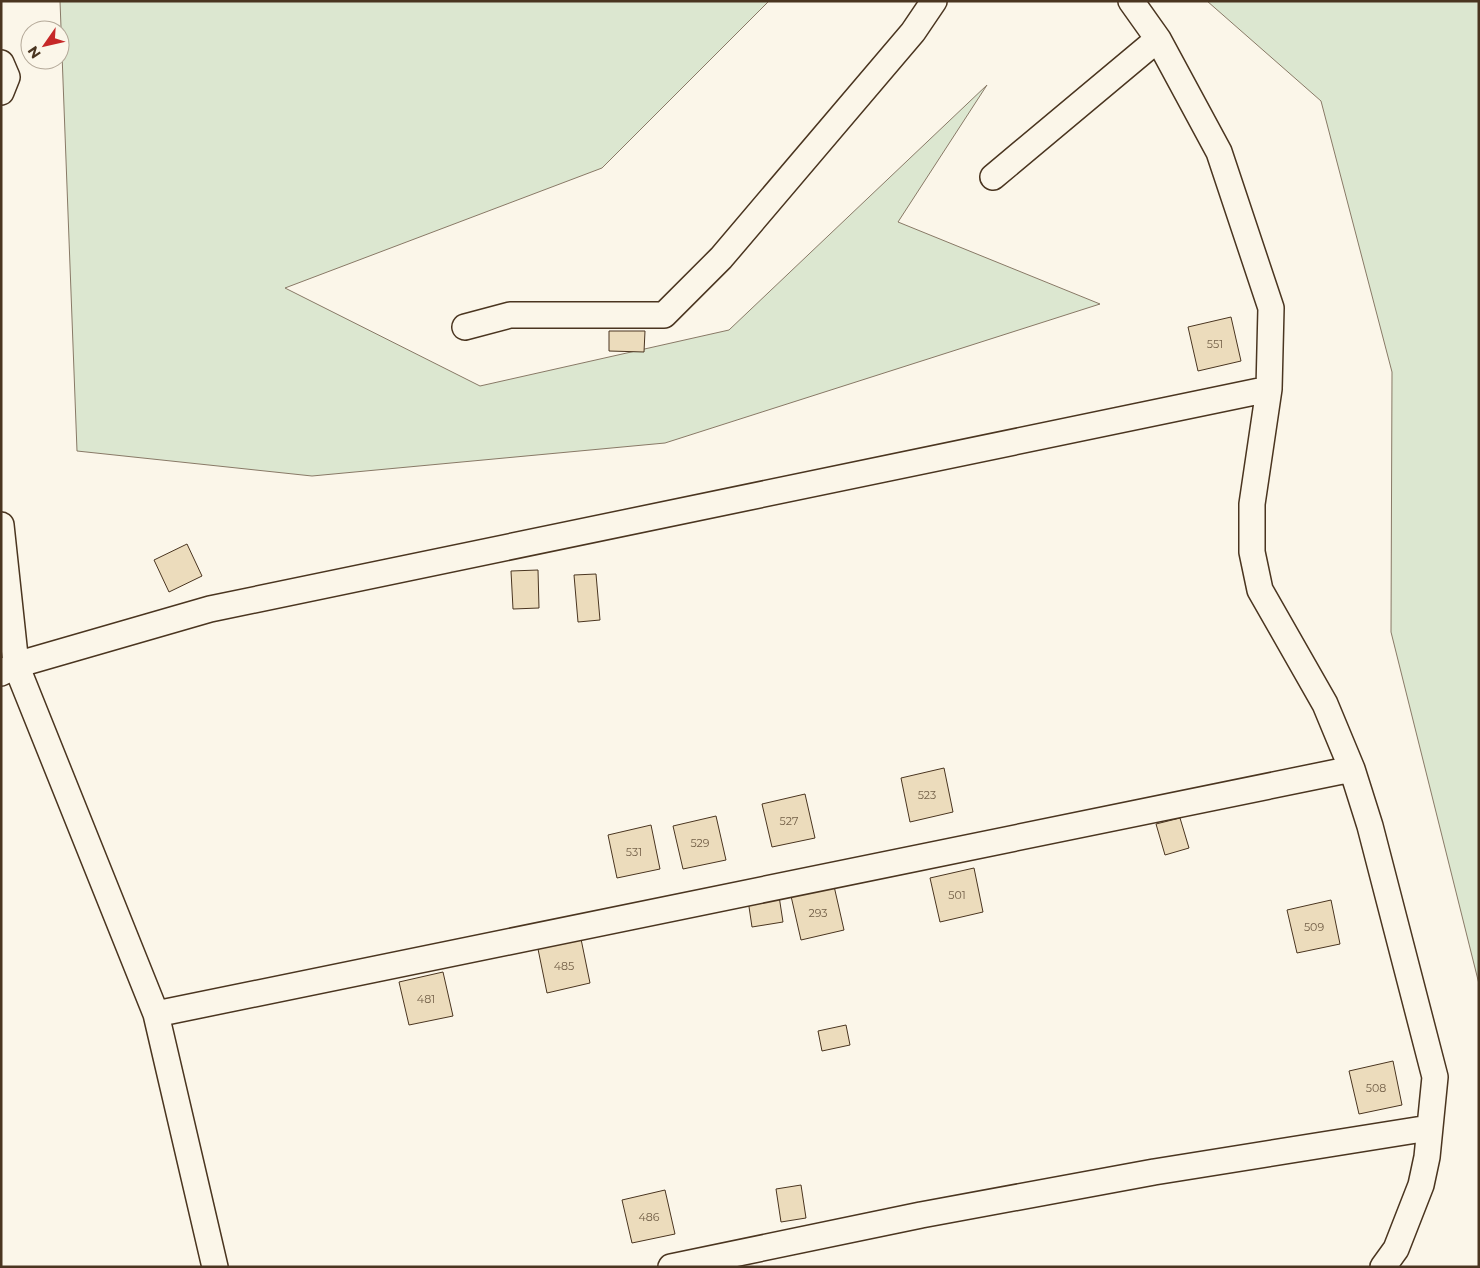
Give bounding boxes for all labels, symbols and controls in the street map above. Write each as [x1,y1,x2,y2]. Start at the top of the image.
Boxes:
north arrow [20,20,70,70]
text: N [24,43,45,62]
house number: 551 [1207,337,1223,351]
house number: 523 [918,788,936,802]
house number: 527 [780,814,798,828]
house number: 529 [690,836,710,850]
house number: 531 [626,845,642,859]
house number: 501 [948,888,966,902]
house number: 293 [808,906,828,920]
house number: 509 [1304,920,1324,934]
house number: 485 [554,959,574,973]
house number: 481 [417,992,435,1006]
house number: 508 [1366,1081,1386,1095]
house number: 486 [638,1210,660,1224]

